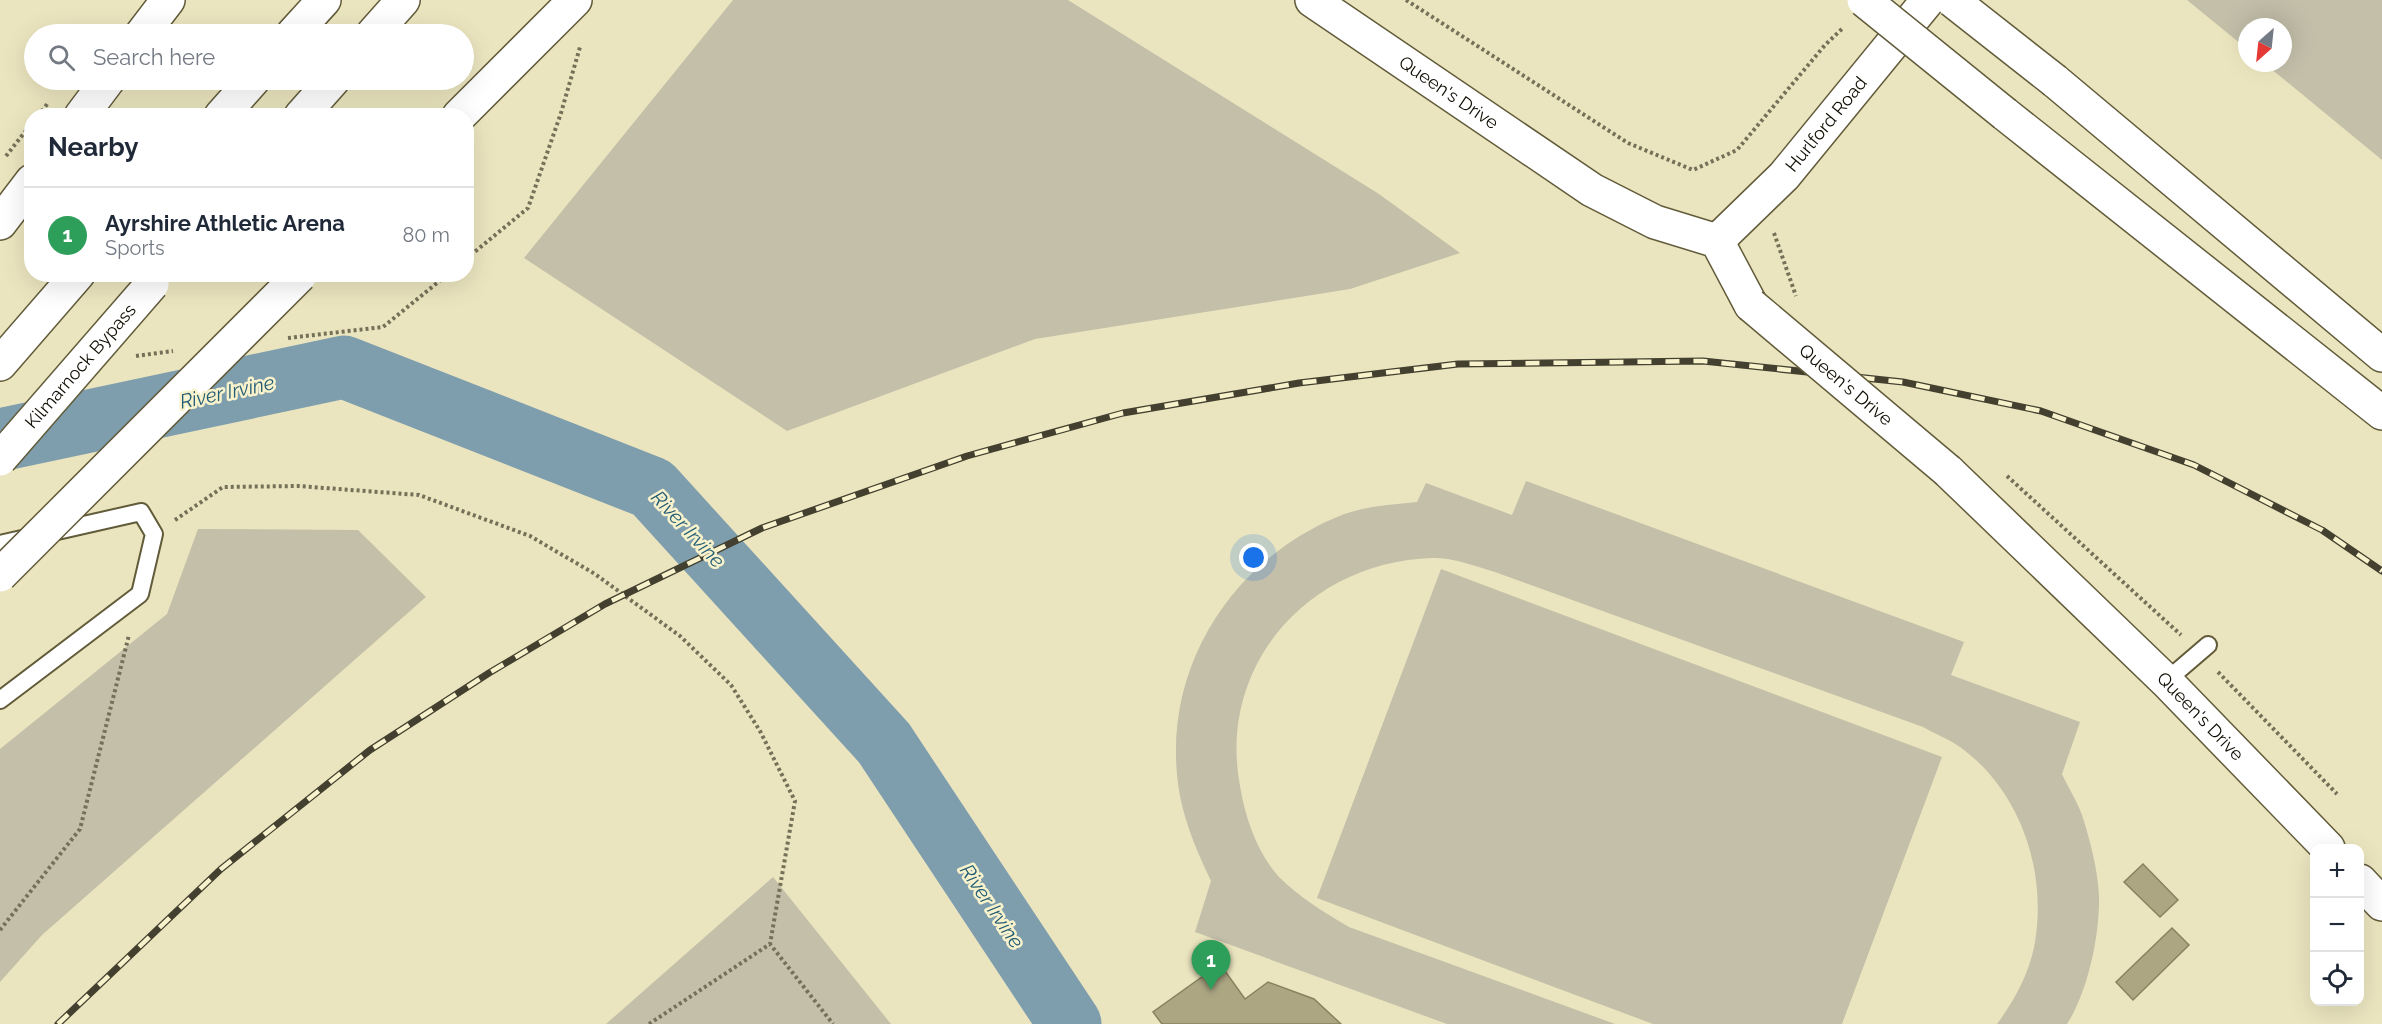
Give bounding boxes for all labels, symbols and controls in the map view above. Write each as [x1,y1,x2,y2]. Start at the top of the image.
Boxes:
north arrow [2238,18,2292,72]
search box [24,24,474,90]
icon: search [45,41,78,74]
text: Search here [93,44,215,70]
street label: Queen's Drive [1395,51,1503,134]
street label: Hurlford Road [1781,72,1871,176]
text: Nearby [48,132,138,162]
text: Ayrshire Athletic Arena [105,210,345,236]
text: 1 [63,223,72,247]
text: 80 m [402,223,450,247]
text: Sports [105,236,165,260]
street label: Kilmarnock Bypass [20,299,140,432]
street label: Queen's Drive [1795,339,1897,430]
water label: River Irvine [177,370,277,414]
water label: River Irvine [646,486,730,573]
your location [1239,543,1268,572]
street label: Queen's Drive [2153,667,2249,765]
map controls [2310,844,2364,1006]
button: + [2310,844,2364,898]
water label: River Irvine [955,859,1029,953]
button: − [2310,898,2364,952]
pin: 1 [1192,940,1230,990]
button: locate [2310,952,2364,1006]

